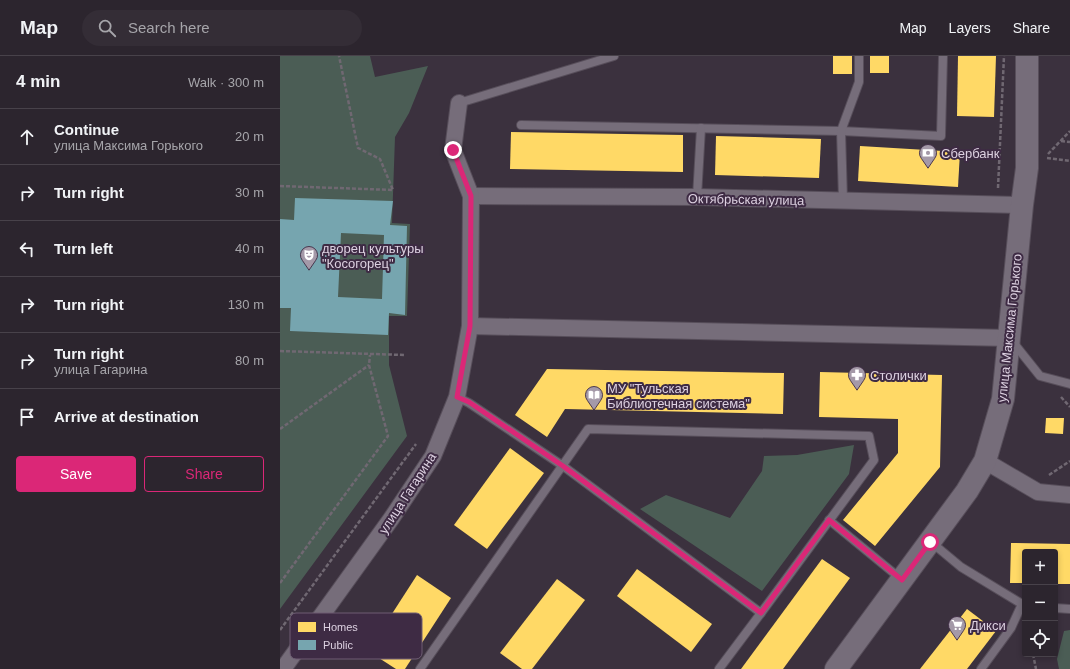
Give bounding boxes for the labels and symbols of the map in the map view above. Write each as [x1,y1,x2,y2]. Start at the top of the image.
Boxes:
route end [444,141,462,159]
bank icon: Сбербанк [918,143,938,168]
place label: Сбербанк [941,146,1000,161]
street label: Октябрьская улица [688,191,805,208]
place label: дворец культуры "Косогорец" [322,241,424,271]
theatre icon: дворец культуры "Косогорец" [299,245,319,270]
street label: улица Максима Горького [994,253,1025,403]
pharmacy icon: Столички [847,365,867,390]
place label: Столички [870,368,927,383]
place label: МУ "Тульская Библиотечная система" [607,381,750,411]
library icon: МУ "Тульская Библиотечная система" [584,385,604,410]
street label: улица Гагарина [376,449,440,537]
route start [921,533,939,551]
legend [290,613,422,659]
supermarket icon: Дикси [947,615,967,640]
place label: Дикси [970,618,1006,633]
text: Homes [323,621,358,633]
text: Public [323,639,353,651]

